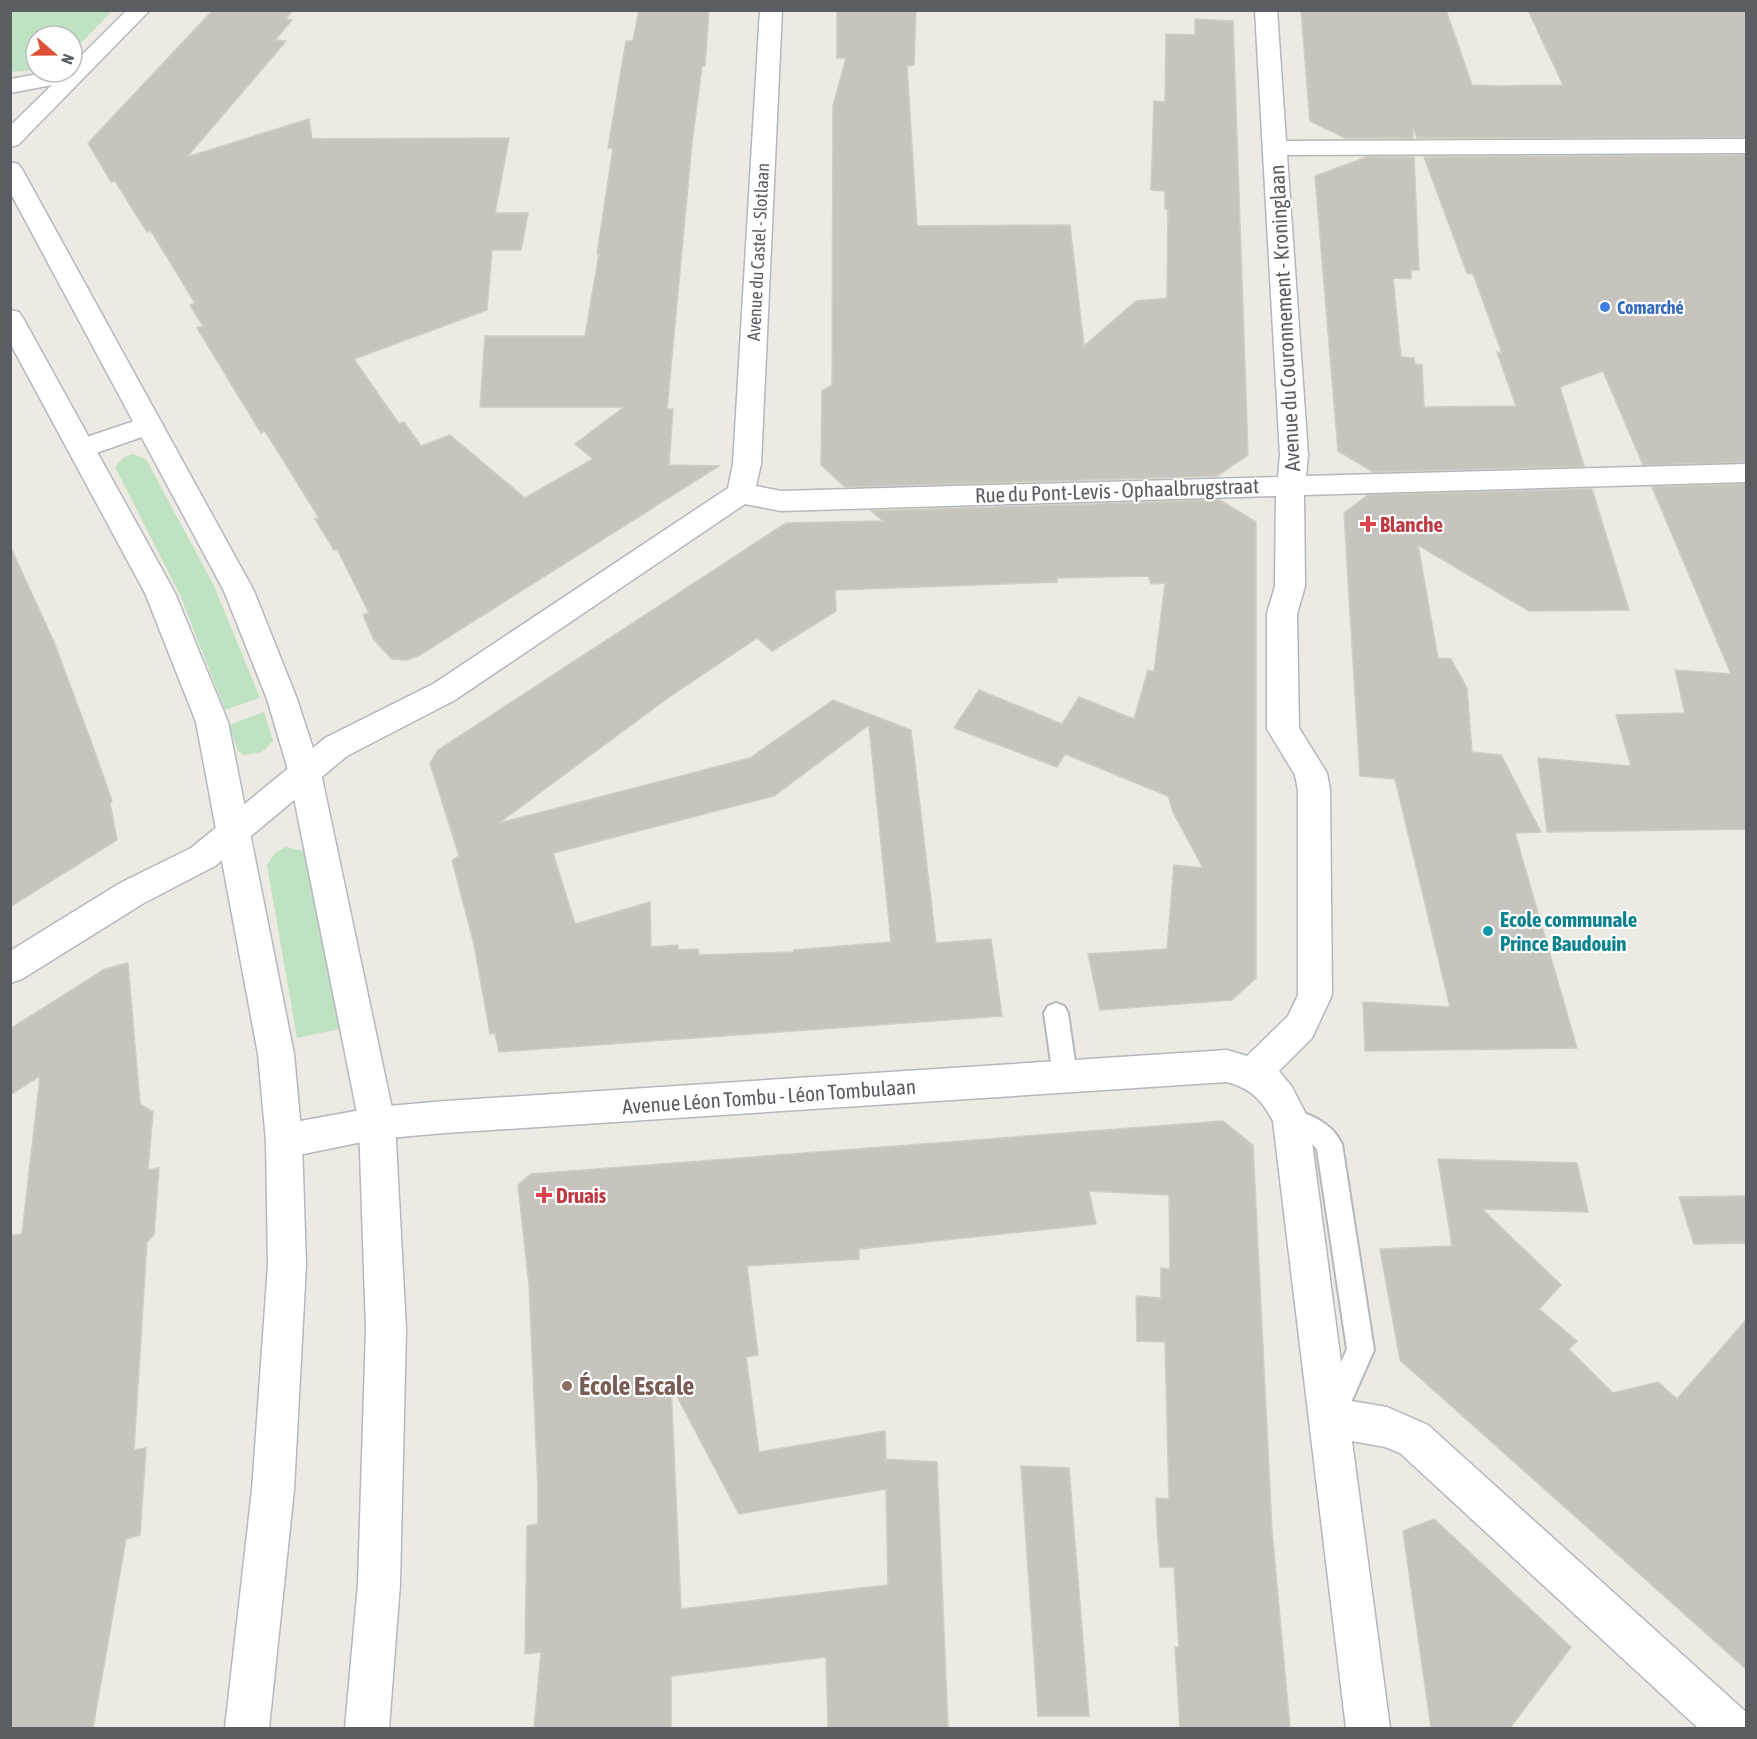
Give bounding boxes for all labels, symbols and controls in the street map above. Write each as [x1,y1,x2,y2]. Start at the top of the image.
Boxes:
north arrow [24,24,84,84]
text: N [58,52,78,67]
street label: Avenue du Castel - Slotlaan [743,162,773,342]
street label: Avenue du Couronnement - Kroninglaan [1264,164,1304,472]
place label: Comarché [1617,297,1684,318]
marker: Comarché [1598,300,1612,314]
street label: Rue du Pont-Levis - Ophaalbrugstraat [974,473,1260,507]
place label: Blanche [1380,512,1443,536]
marker: Blanche [1361,517,1375,531]
place label: Ecole communale Prince Baudouin [1500,907,1637,955]
marker: Ecole communale Prince Baudouin [1481,924,1495,938]
street label: Avenue Léon Tombu - Léon Tombulaan [621,1074,917,1118]
place label: Druais [556,1183,607,1207]
marker: Druais [537,1188,551,1202]
place label: École Escale [579,1371,695,1401]
marker: École Escale [560,1379,574,1393]

